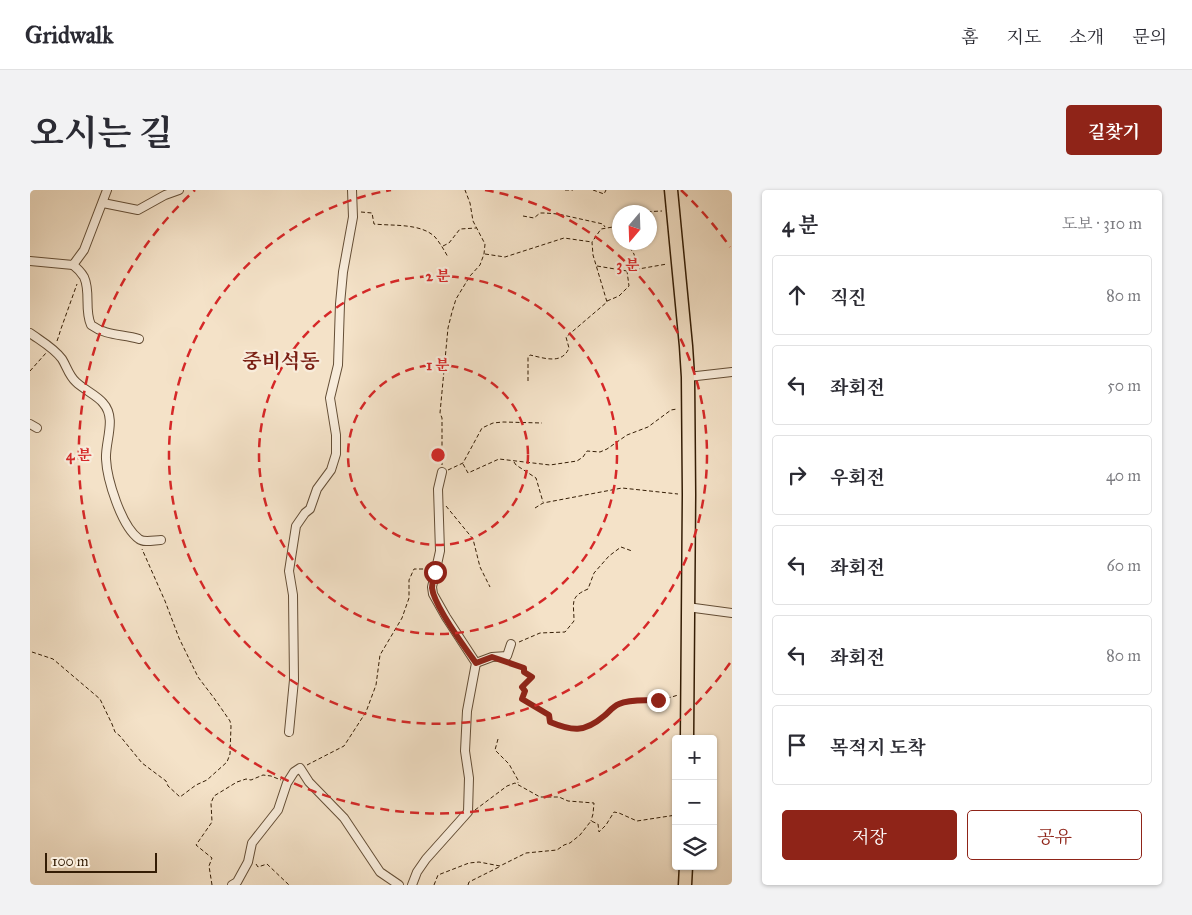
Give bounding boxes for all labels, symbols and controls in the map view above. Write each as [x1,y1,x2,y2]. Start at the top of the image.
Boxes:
text: Gridwalk [25,20,113,50]
text: 홈 [961,26,979,48]
text: 지도 [1007,26,1041,48]
text: 소개 [1069,26,1104,48]
text: 문의 [1132,26,1167,48]
button: 길찾기 [1066,105,1162,155]
text: 오시는 길 [30,112,173,155]
north arrow [612,205,657,250]
text: 4 분 [782,212,819,238]
text: 도보 · 310 m [1062,214,1142,233]
text: 3 분 [616,256,640,275]
text: 2 분 [425,267,451,285]
icon: ahead [783,281,811,309]
text: 직진 [830,286,867,309]
text: 80 m [1106,286,1141,305]
district label: 중비석동 [242,349,320,373]
text: 1 분 [426,356,450,374]
icon: left [783,371,811,399]
text: 좌회전 [830,376,885,399]
text: 50 m [1107,376,1141,395]
text: 4 분 [66,446,92,465]
centre of rings [429,446,447,464]
icon: right [783,461,811,489]
text: 우회전 [830,466,885,489]
text: 40 m [1106,466,1141,485]
icon: left [783,551,811,579]
text: 좌회전 [830,556,885,579]
text: 60 m [1107,556,1141,575]
route start [424,561,447,584]
icon: left [783,641,811,669]
text: 좌회전 [830,646,885,669]
text: 80 m [1106,646,1141,665]
route end [647,689,670,712]
icon: arrive [783,731,811,759]
map controls [672,735,717,870]
button: + [672,735,717,780]
text: 목적지 도착 [830,736,926,759]
button: − [672,780,717,825]
button: 저장 [782,810,957,860]
button: 공유 [967,810,1142,860]
button: layers [672,825,717,870]
scale bar [45,850,158,873]
text: 100 m [52,853,89,870]

